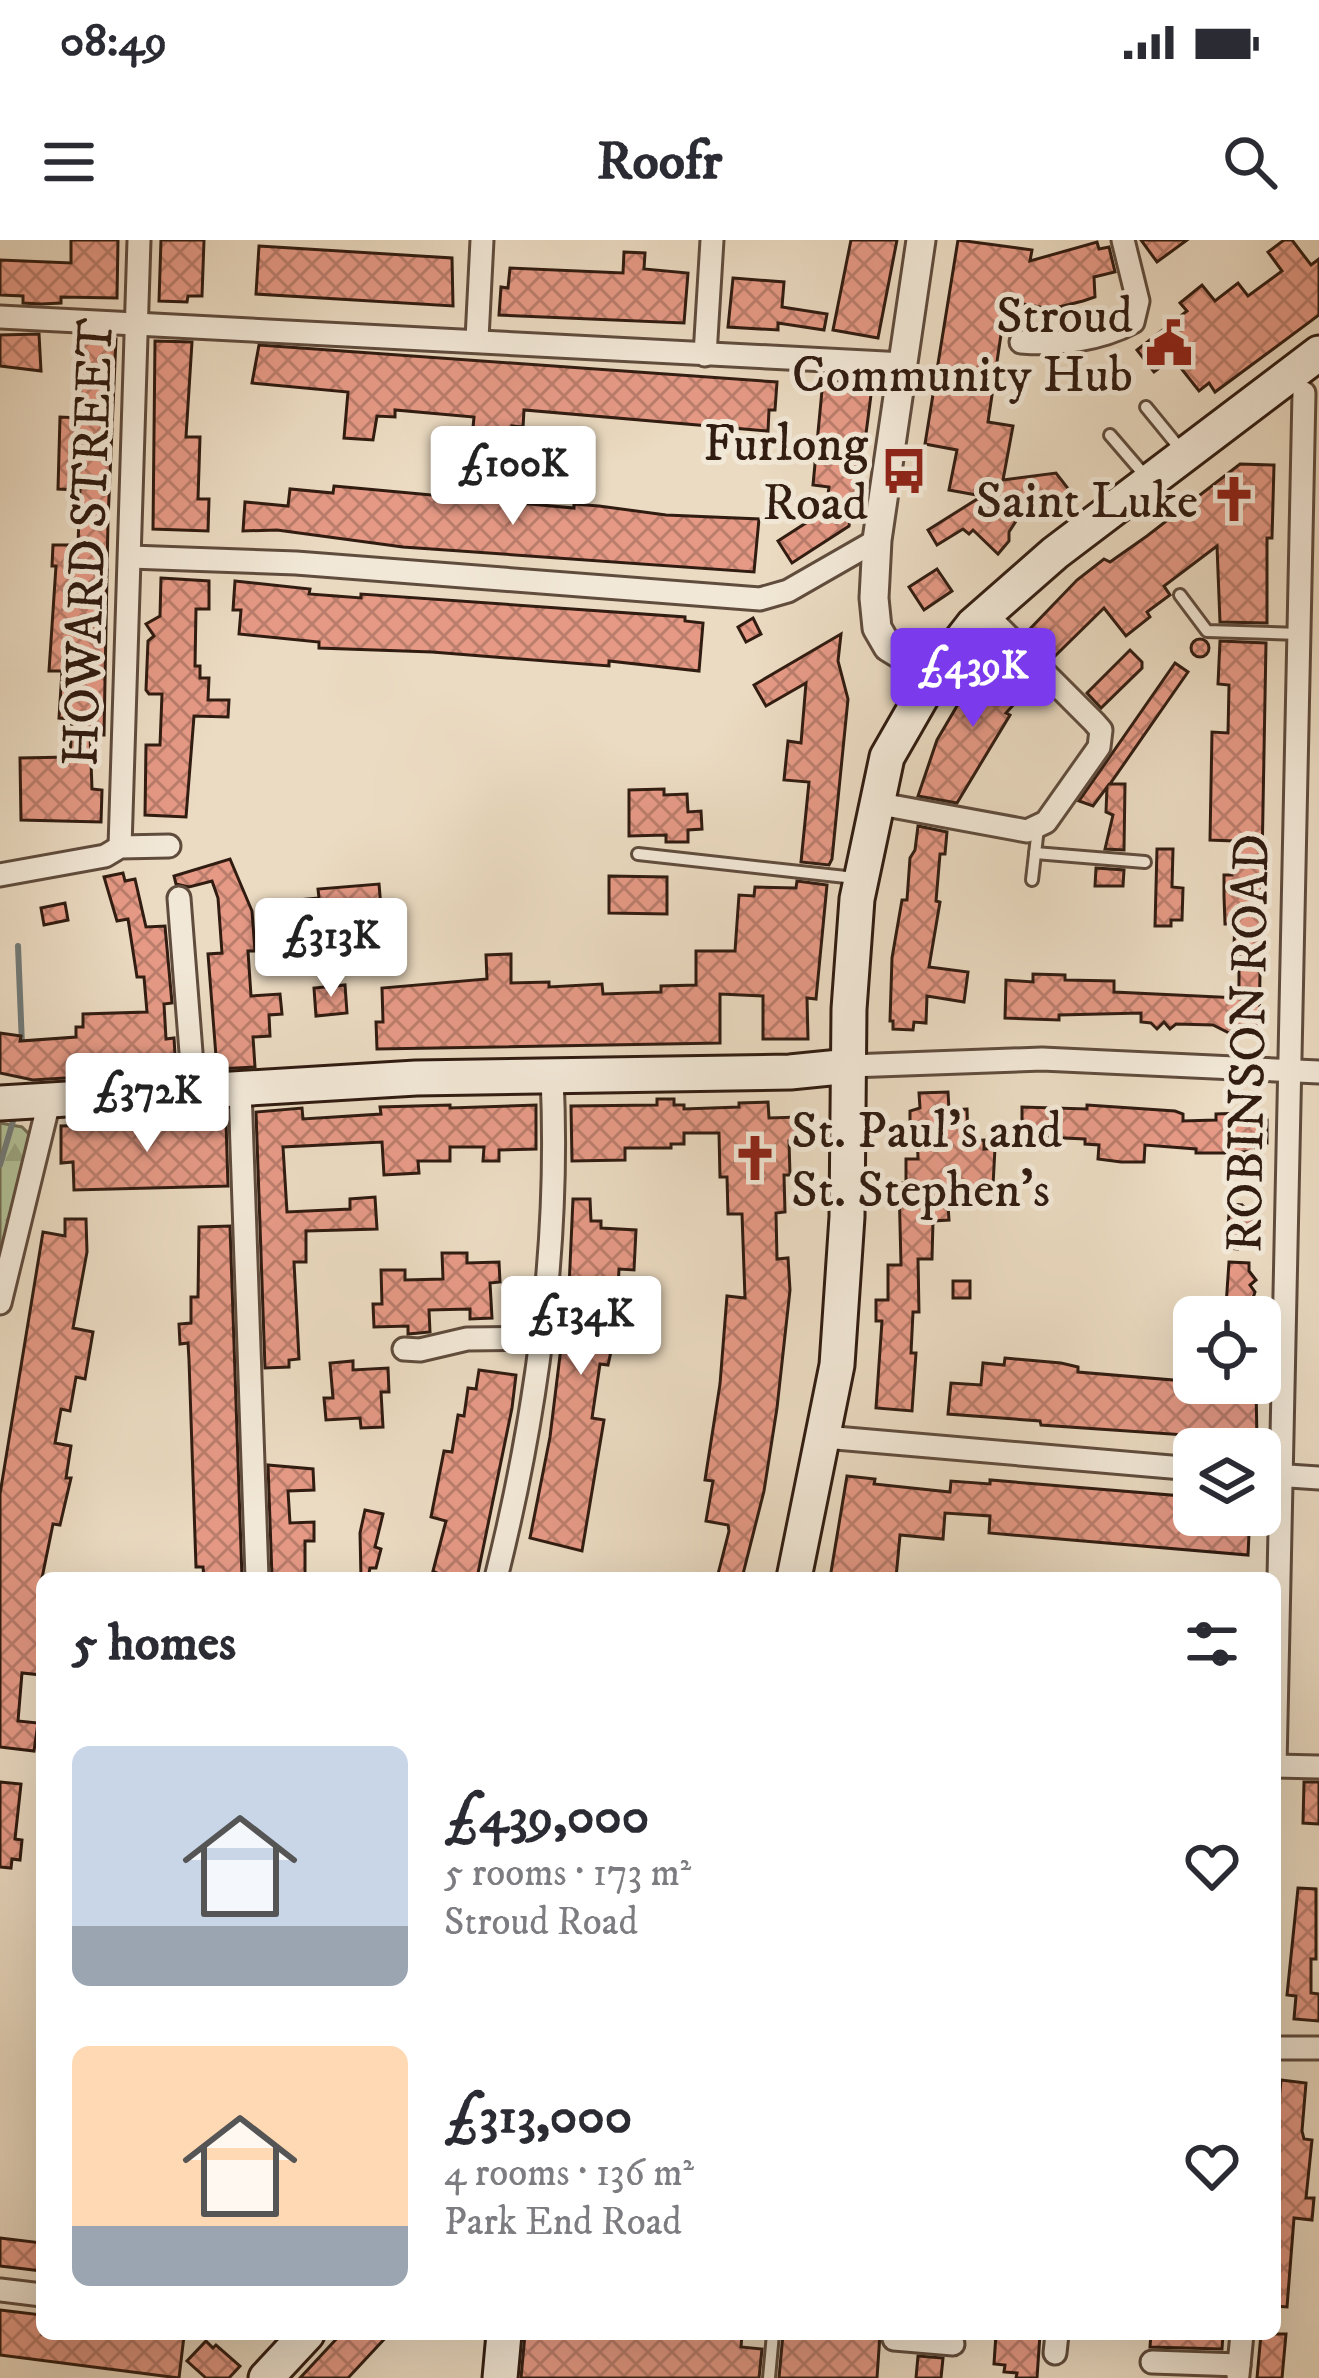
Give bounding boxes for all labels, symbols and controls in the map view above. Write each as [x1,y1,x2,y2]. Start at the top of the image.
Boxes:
text: 08:49 [60,14,167,70]
icon: menu [36,129,102,195]
text: Roofr [597,129,722,196]
icon: search [1217,129,1283,195]
place label: Stroud Community Hub [792,285,1134,408]
street label: HOWARD STREET [49,317,129,767]
public building icon: Stroud Community Hub [1144,318,1194,368]
place label: Furlong Road [703,413,869,536]
pin: £100K [429,426,597,528]
text: £100K [458,440,568,489]
bus stop icon: Furlong Road [879,446,929,496]
place label: Saint Luke [975,470,1198,534]
church icon: Saint Luke [1209,474,1259,524]
pin: £439K [889,628,1057,730]
text: £439K [918,642,1028,691]
street label: ROBINSON ROAD [1213,833,1285,1253]
pin: £313K [247,898,415,1000]
text: £313K [282,912,380,961]
pin: £372K [63,1053,231,1155]
text: £372K [93,1067,201,1116]
place label: St. Paul's and St. Stephen's [791,1100,1063,1223]
church icon: St. Paul's and St. Stephen's [730,1133,780,1183]
pin: £134K [497,1276,665,1378]
text: £134K [528,1290,634,1339]
map controls [1173,1296,1281,1536]
button: locate [1173,1296,1281,1404]
button: layers [1173,1428,1281,1536]
icon: filters [1179,1611,1245,1677]
text: 5 homes [72,1612,236,1676]
text: £439,000 [444,1785,649,1849]
icon: home [168,1794,312,1938]
icon: heart [1179,1833,1245,1899]
text: 5 rooms · 173 m² [444,1849,691,1898]
text: Stroud Road [444,1898,638,1947]
text: £313,000 [444,2085,632,2149]
icon: home [168,2094,312,2238]
icon: heart [1179,2133,1245,2199]
text: 4 rooms · 136 m² [444,2149,694,2198]
text: Park End Road [444,2198,682,2247]

